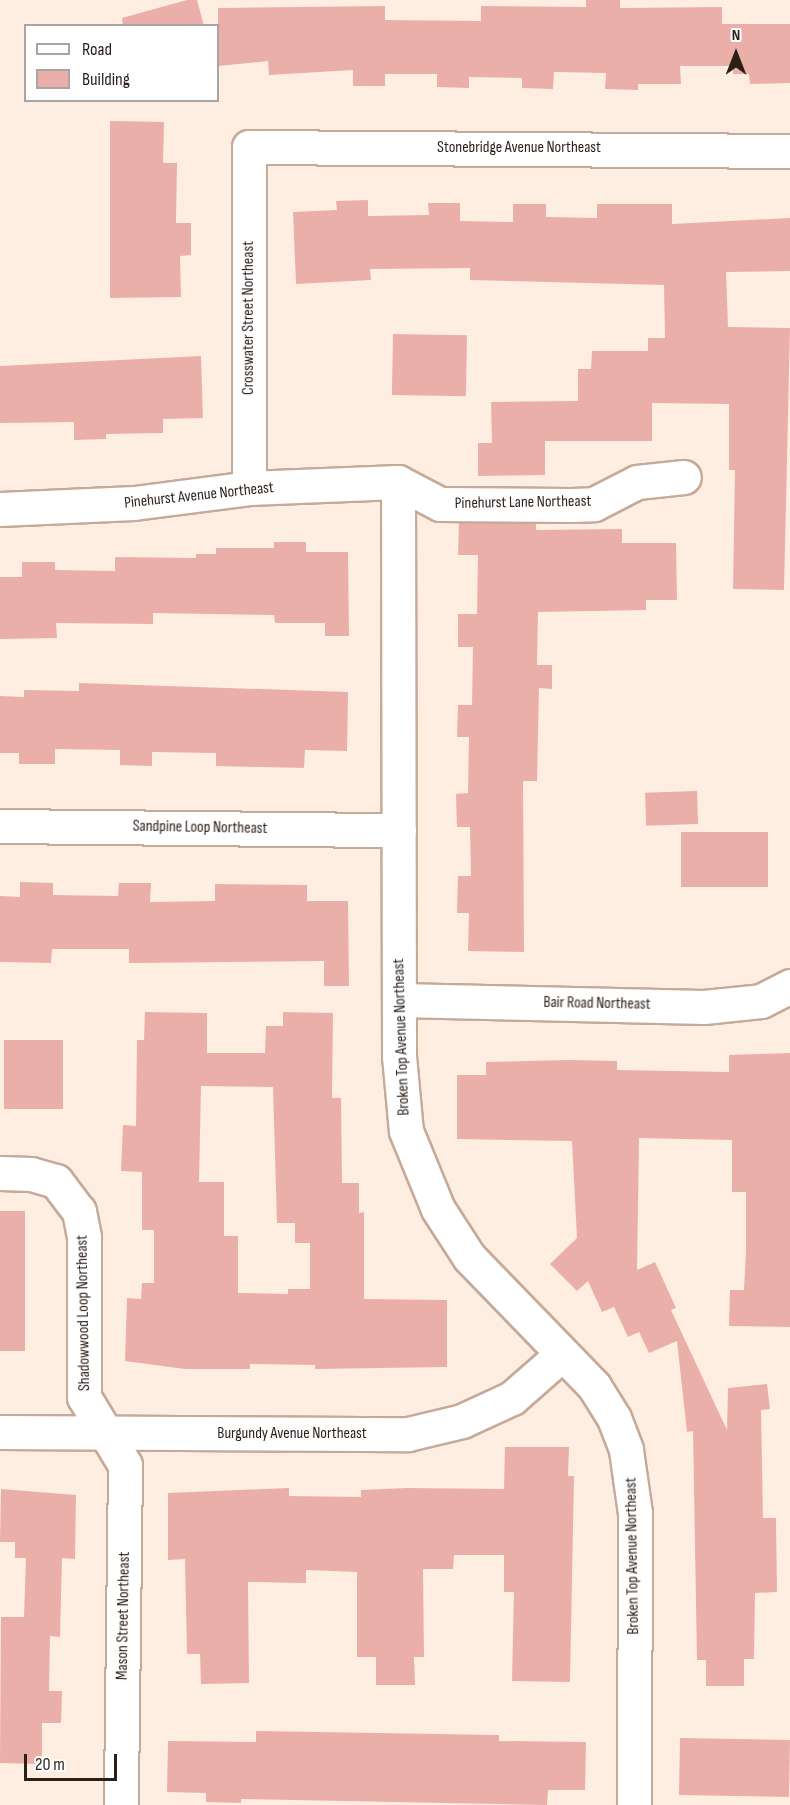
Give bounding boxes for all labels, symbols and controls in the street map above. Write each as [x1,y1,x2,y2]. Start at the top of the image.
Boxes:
legend [24,24,219,102]
north arrow [706,24,766,84]
text: N [732,26,740,45]
text: Road [82,39,112,60]
text: Building [82,69,130,90]
street label: Stonebridge Avenue Northeast [437,138,601,158]
street label: Crosswater Street Northeast [239,241,259,395]
street label: Pinehurst Avenue Northeast [123,479,275,513]
street label: Pinehurst Lane Northeast [455,492,591,514]
street label: Sandpine Loop Northeast [133,817,267,839]
street label: Broken Top Avenue Northeast [390,958,414,1116]
street label: Bair Road Northeast [543,993,651,1015]
street label: Shadowwood Loop Northeast [73,1235,95,1391]
street label: Burgundy Avenue Northeast [217,1424,367,1444]
street label: Broken Top Avenue Northeast [622,1477,644,1635]
street label: Mason Street Northeast [113,1552,135,1680]
scale bar [27,1742,120,1780]
text: 20 m [35,1754,65,1775]

